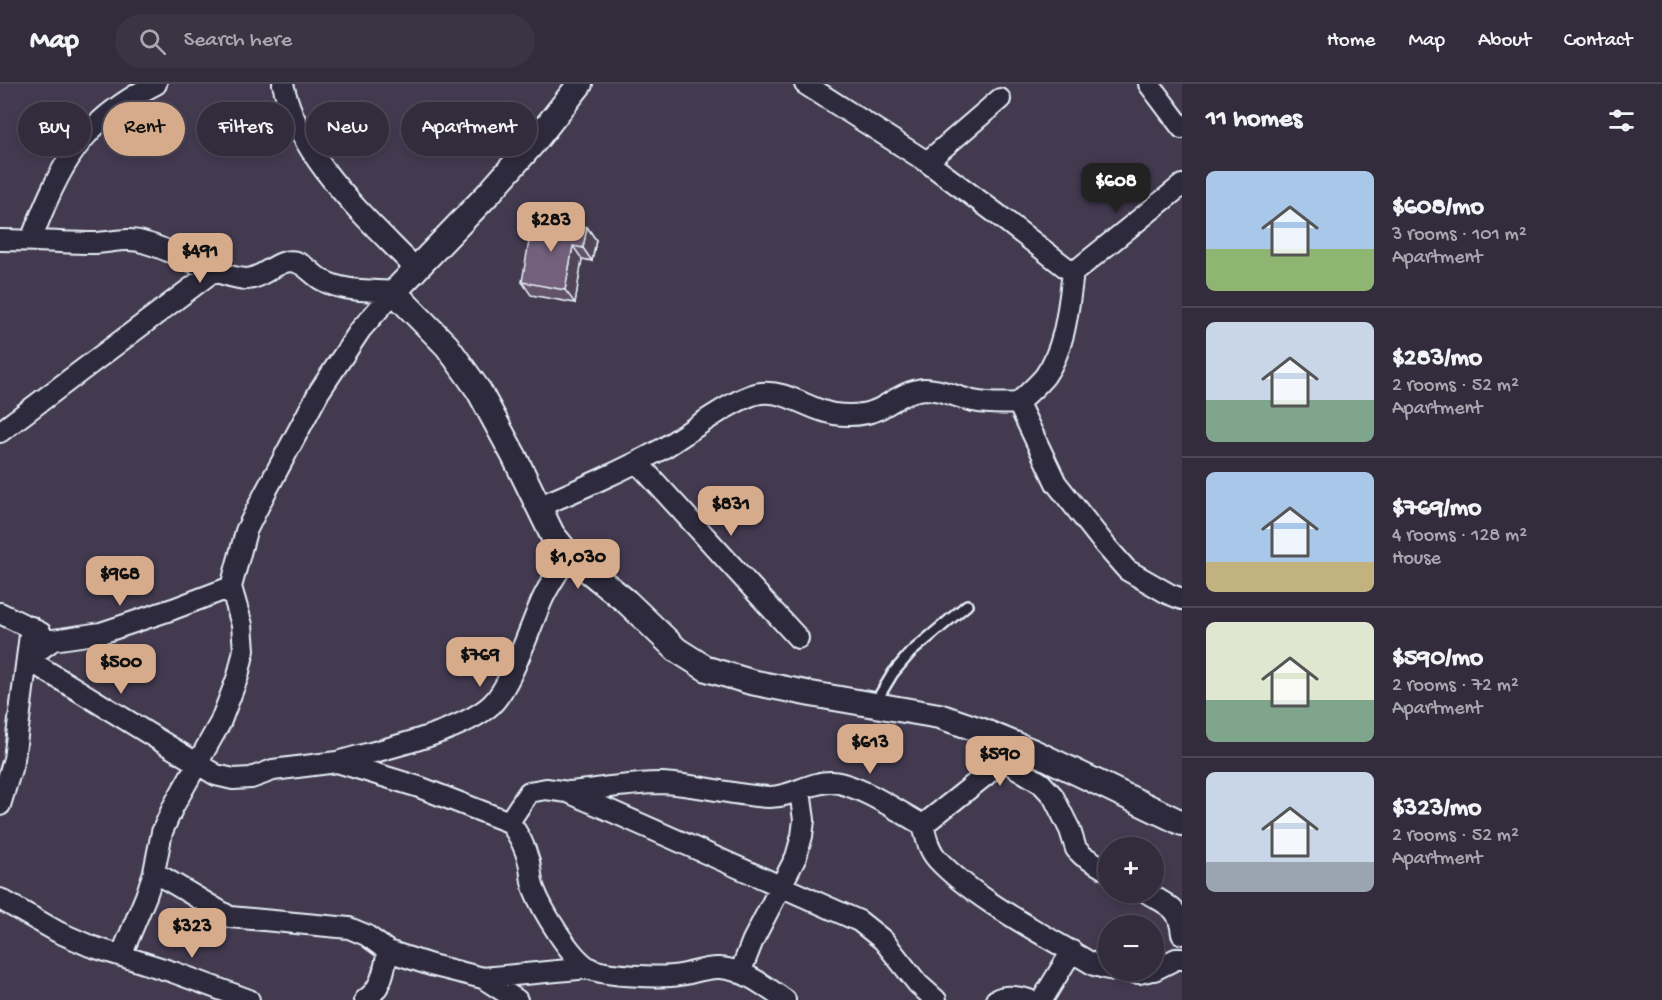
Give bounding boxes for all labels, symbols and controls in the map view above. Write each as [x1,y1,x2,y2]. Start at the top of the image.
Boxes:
search box [115,14,535,68]
text: Map [30,25,79,58]
icon: search [136,25,169,58]
text: Search here [184,28,292,54]
text: Home [1327,29,1375,54]
text: Map [1408,29,1445,54]
text: About [1478,29,1531,54]
text: Contact [1564,29,1632,54]
chip: Buy [18,102,91,156]
chip: Rent [103,102,185,156]
chip: Filters [197,102,294,156]
chip: New [306,102,389,156]
chip: Apartment [401,102,537,156]
icon: filters [1605,104,1638,137]
text: 11 homes [1206,105,1302,136]
pin: $608 [1080,163,1152,214]
text: $608 [1095,171,1137,194]
text: $608/mo [1392,193,1484,224]
icon: home [1254,195,1326,267]
pin: $283 [515,202,587,253]
text: $283 [531,210,571,233]
text: 3 rooms · 101 m² [1392,224,1527,247]
pin: $491 [164,233,236,284]
text: $491 [182,241,218,264]
text: Apartment [1392,247,1482,270]
text: $283/mo [1392,344,1482,375]
icon: home [1254,346,1326,418]
text: 2 rooms · 52 m² [1392,375,1519,398]
text: Apartment [1392,398,1482,421]
pin: $831 [695,486,767,537]
text: $831 [712,494,750,517]
text: $769/mo [1392,494,1482,525]
icon: home [1254,496,1326,568]
text: 4 rooms · 128 m² [1392,525,1527,548]
pin: $1,030 [529,539,627,590]
text: $1,030 [550,547,606,570]
text: House [1392,548,1441,571]
pin: $968 [84,556,156,607]
text: $968 [100,564,140,587]
pin: $769 [444,637,516,688]
pin: $500 [85,644,157,695]
text: $590/mo [1392,644,1483,675]
text: $769 [460,645,500,668]
icon: home [1254,646,1326,718]
text: $500 [100,652,142,675]
text: 2 rooms · 72 m² [1392,675,1519,698]
text: Apartment [1392,698,1482,721]
pin: $613 [834,724,906,775]
text: $613 [851,732,889,755]
pin: $590 [964,736,1036,787]
text: $590 [980,744,1020,767]
text: $323/mo [1392,794,1482,825]
icon: home [1254,796,1326,868]
text: 2 rooms · 52 m² [1392,825,1519,848]
map controls [1098,837,1164,981]
button: + [1098,837,1164,903]
text: Apartment [1392,848,1482,871]
pin: $323 [156,908,228,959]
button: − [1098,915,1164,981]
text: $323 [172,916,212,939]

